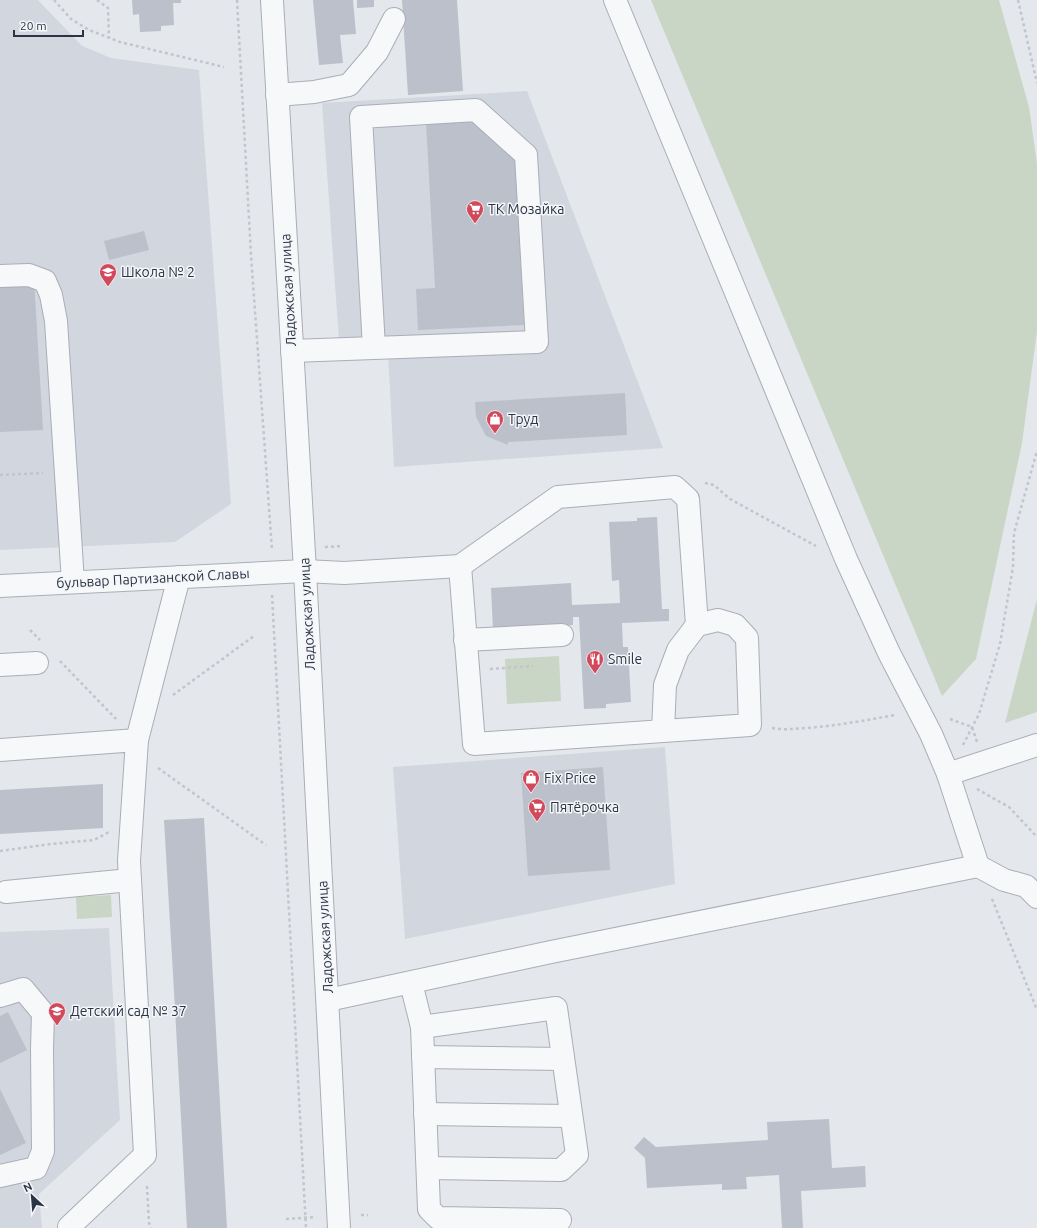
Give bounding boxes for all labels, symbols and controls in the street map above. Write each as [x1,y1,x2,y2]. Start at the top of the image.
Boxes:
scale bar [14,12,83,38]
text: 20 m [20,19,47,32]
supermarket icon: ТК Мозайка [465,199,485,224]
place label: ТК Мозайка [488,201,564,217]
street label: Ладожская улица [277,233,299,347]
school or university icon: Школа № 2 [98,262,118,287]
place label: Школа № 2 [121,264,195,280]
shop icon: Труд [485,409,505,434]
place label: Труд [508,411,538,427]
street label: Ладожская улица [296,557,318,671]
street label: бульвар Партизанской Славы [56,565,250,591]
restaurant icon: Smile [585,649,605,674]
place label: Smile [608,651,642,667]
shop icon: Fix Price [521,768,541,793]
place label: Fix Price [544,770,596,786]
supermarket icon: Пятёрочка [527,797,547,822]
place label: Пятёрочка [550,799,619,815]
street label: Ладожская улица [314,880,336,994]
school or university icon: Детский сад № 37 [47,1001,67,1026]
place label: Детский сад № 37 [70,1003,187,1019]
north arrow [12,1176,52,1216]
text: N [21,1180,34,1194]

